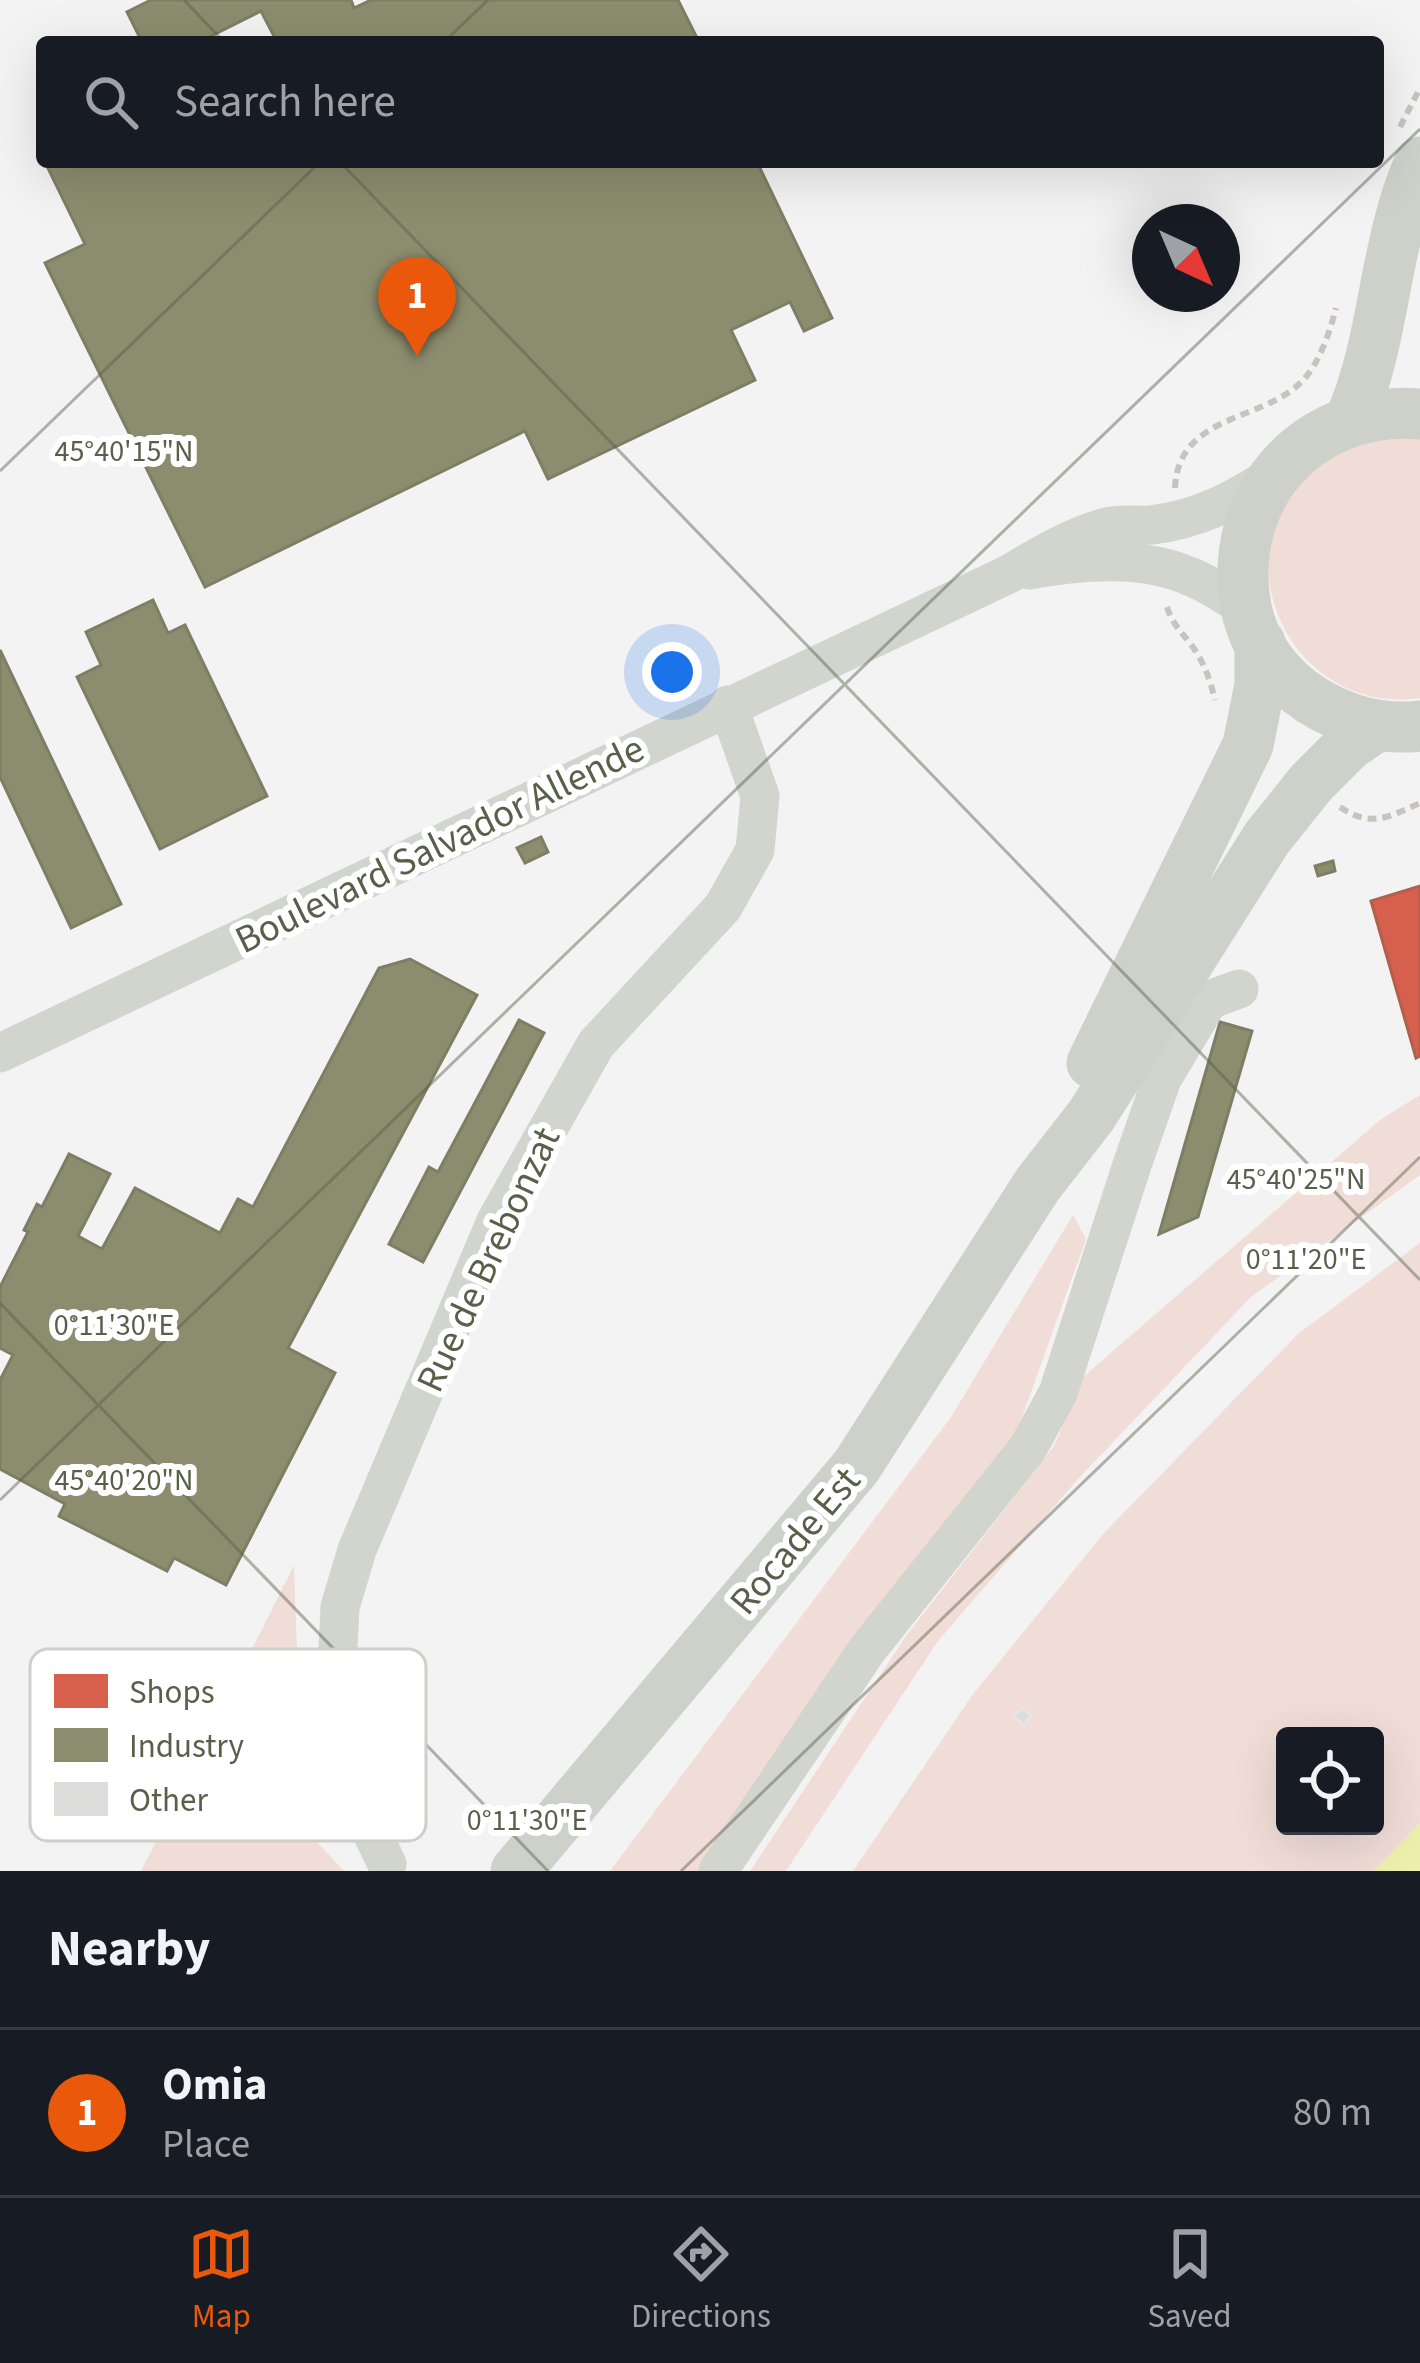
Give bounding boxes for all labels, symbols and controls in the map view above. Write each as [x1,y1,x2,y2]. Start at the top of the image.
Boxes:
search box [36,36,1384,168]
icon: search [78,69,144,135]
text: Search here [174,70,396,134]
north arrow [1132,204,1240,312]
pin: 1 [378,257,456,356]
text: 45°40'15"N [54,430,194,473]
your location [642,642,702,702]
street label: Boulevard Salvador Allende [226,721,654,968]
street label: Rue de Brebonzat [403,1118,575,1402]
text: 45°40'25"N [1226,1158,1366,1201]
text: 0°11'20"E [1246,1238,1366,1281]
text: 0°11'30"E [54,1304,174,1347]
street label: Rocade Est [717,1455,874,1627]
text: 45°40'20"N [54,1459,194,1502]
legend [30,1649,426,1841]
text: Shops [129,1669,215,1716]
text: Industry [129,1723,245,1770]
map controls [1276,1727,1384,1835]
button: locate [1276,1727,1384,1835]
text: Other [129,1777,208,1824]
text: 0°11'30"E [467,1799,587,1842]
text: Nearby [48,1913,210,1985]
text: Omia [162,2053,267,2117]
text: 1 [77,2085,97,2141]
text: 80 m [1293,2085,1372,2141]
text: Place [162,2117,250,2173]
tab: Map [188,2221,254,2340]
tab: Directions [631,2221,771,2340]
tab: Saved [1147,2221,1232,2340]

